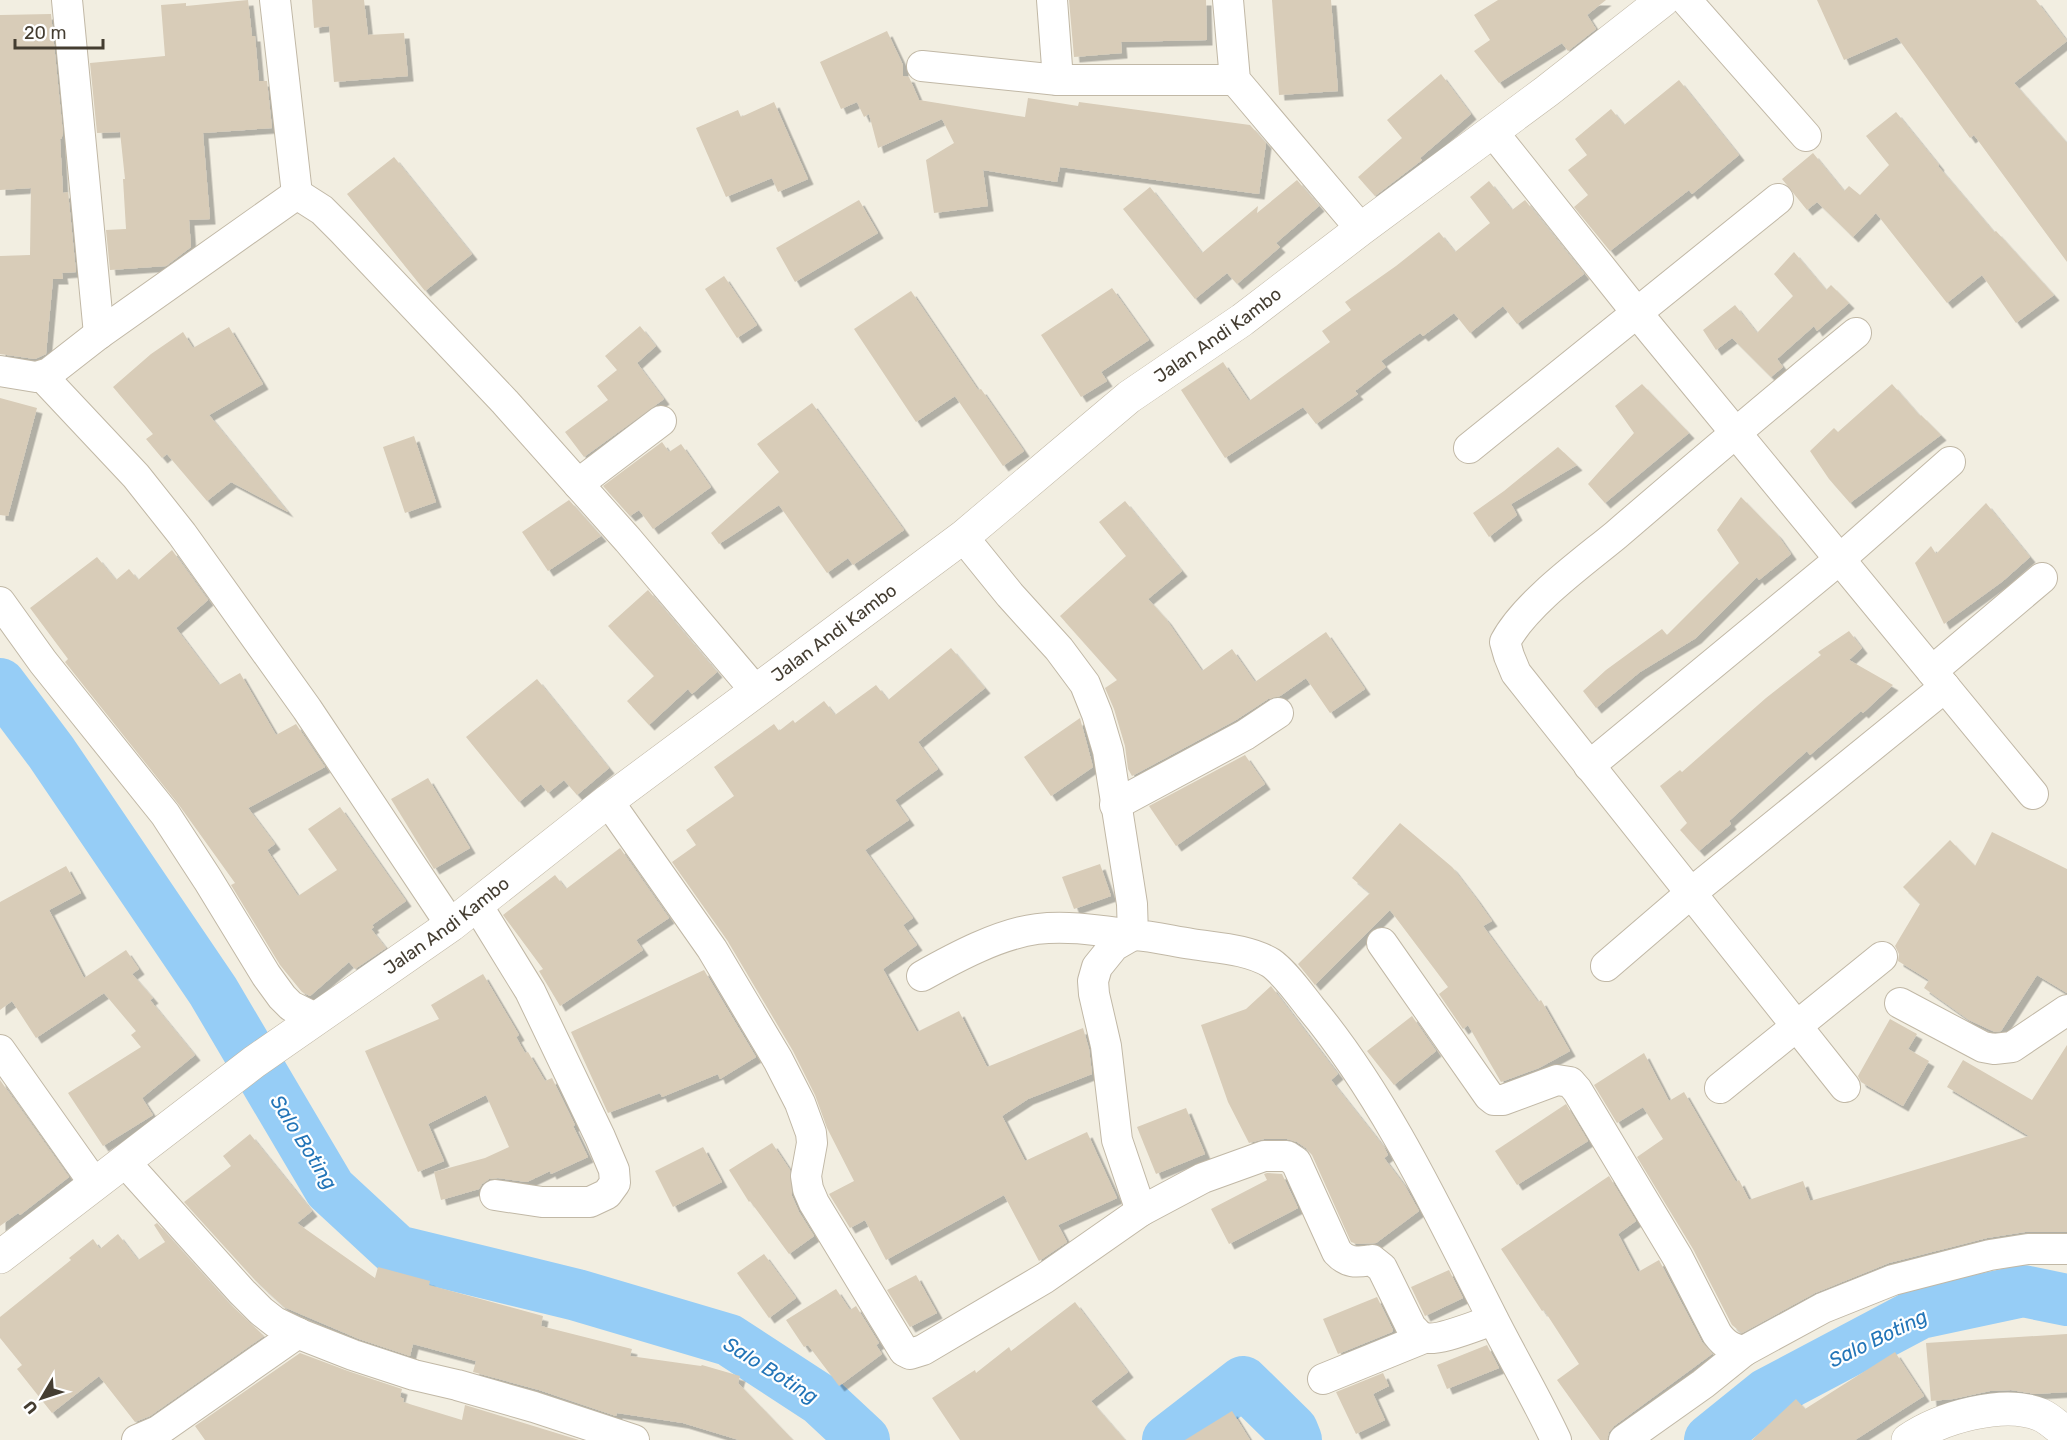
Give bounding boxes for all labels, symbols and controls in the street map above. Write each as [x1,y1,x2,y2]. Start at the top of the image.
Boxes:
scale bar [15,12,104,50]
text: 20 m [24,22,66,44]
street label: Jalan Andi Kambo [1150,283,1286,388]
street label: Jalan Andi Kambo [767,579,901,687]
street label: Jalan Andi Kambo [379,872,514,979]
water label: Salo Boting [266,1090,343,1194]
water label: Salo Boting [1825,1304,1931,1372]
water label: Salo Boting [719,1332,823,1409]
north arrow [12,1368,72,1428]
text: U [20,1397,42,1418]

